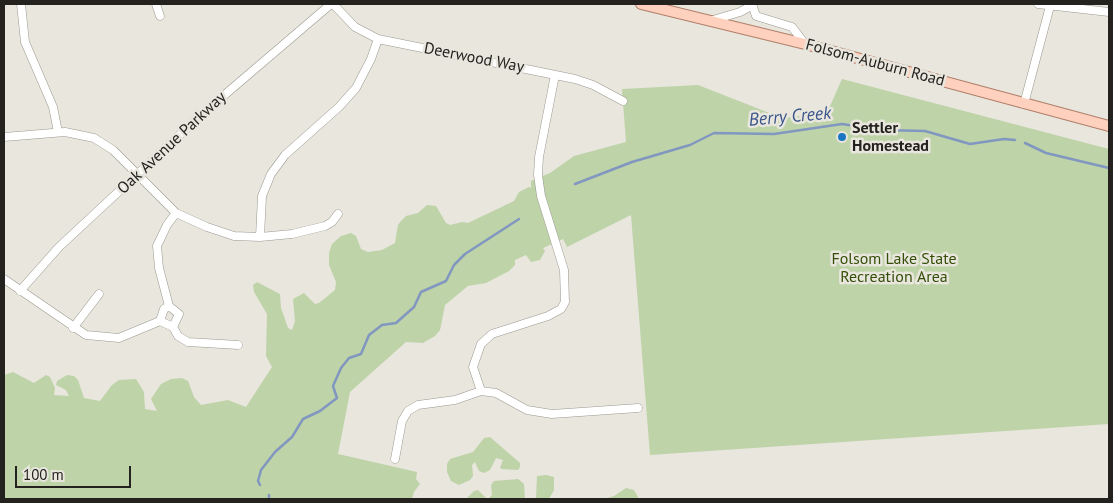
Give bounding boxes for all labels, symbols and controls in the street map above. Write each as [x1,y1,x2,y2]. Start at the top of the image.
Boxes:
street label: Folsom-Auburn Road [803,35,947,91]
street label: Deerwood Way [422,39,526,77]
street label: Oak Avenue Parkway [114,88,230,198]
water label: Berry Creek [748,103,832,131]
place label: Settler Homestead [852,118,929,156]
marker: Settler Homestead [836,131,848,143]
park label: Folsom Lake State Recreation Area [831,249,957,287]
scale bar [18,456,134,488]
text: 100 m [23,465,64,484]

